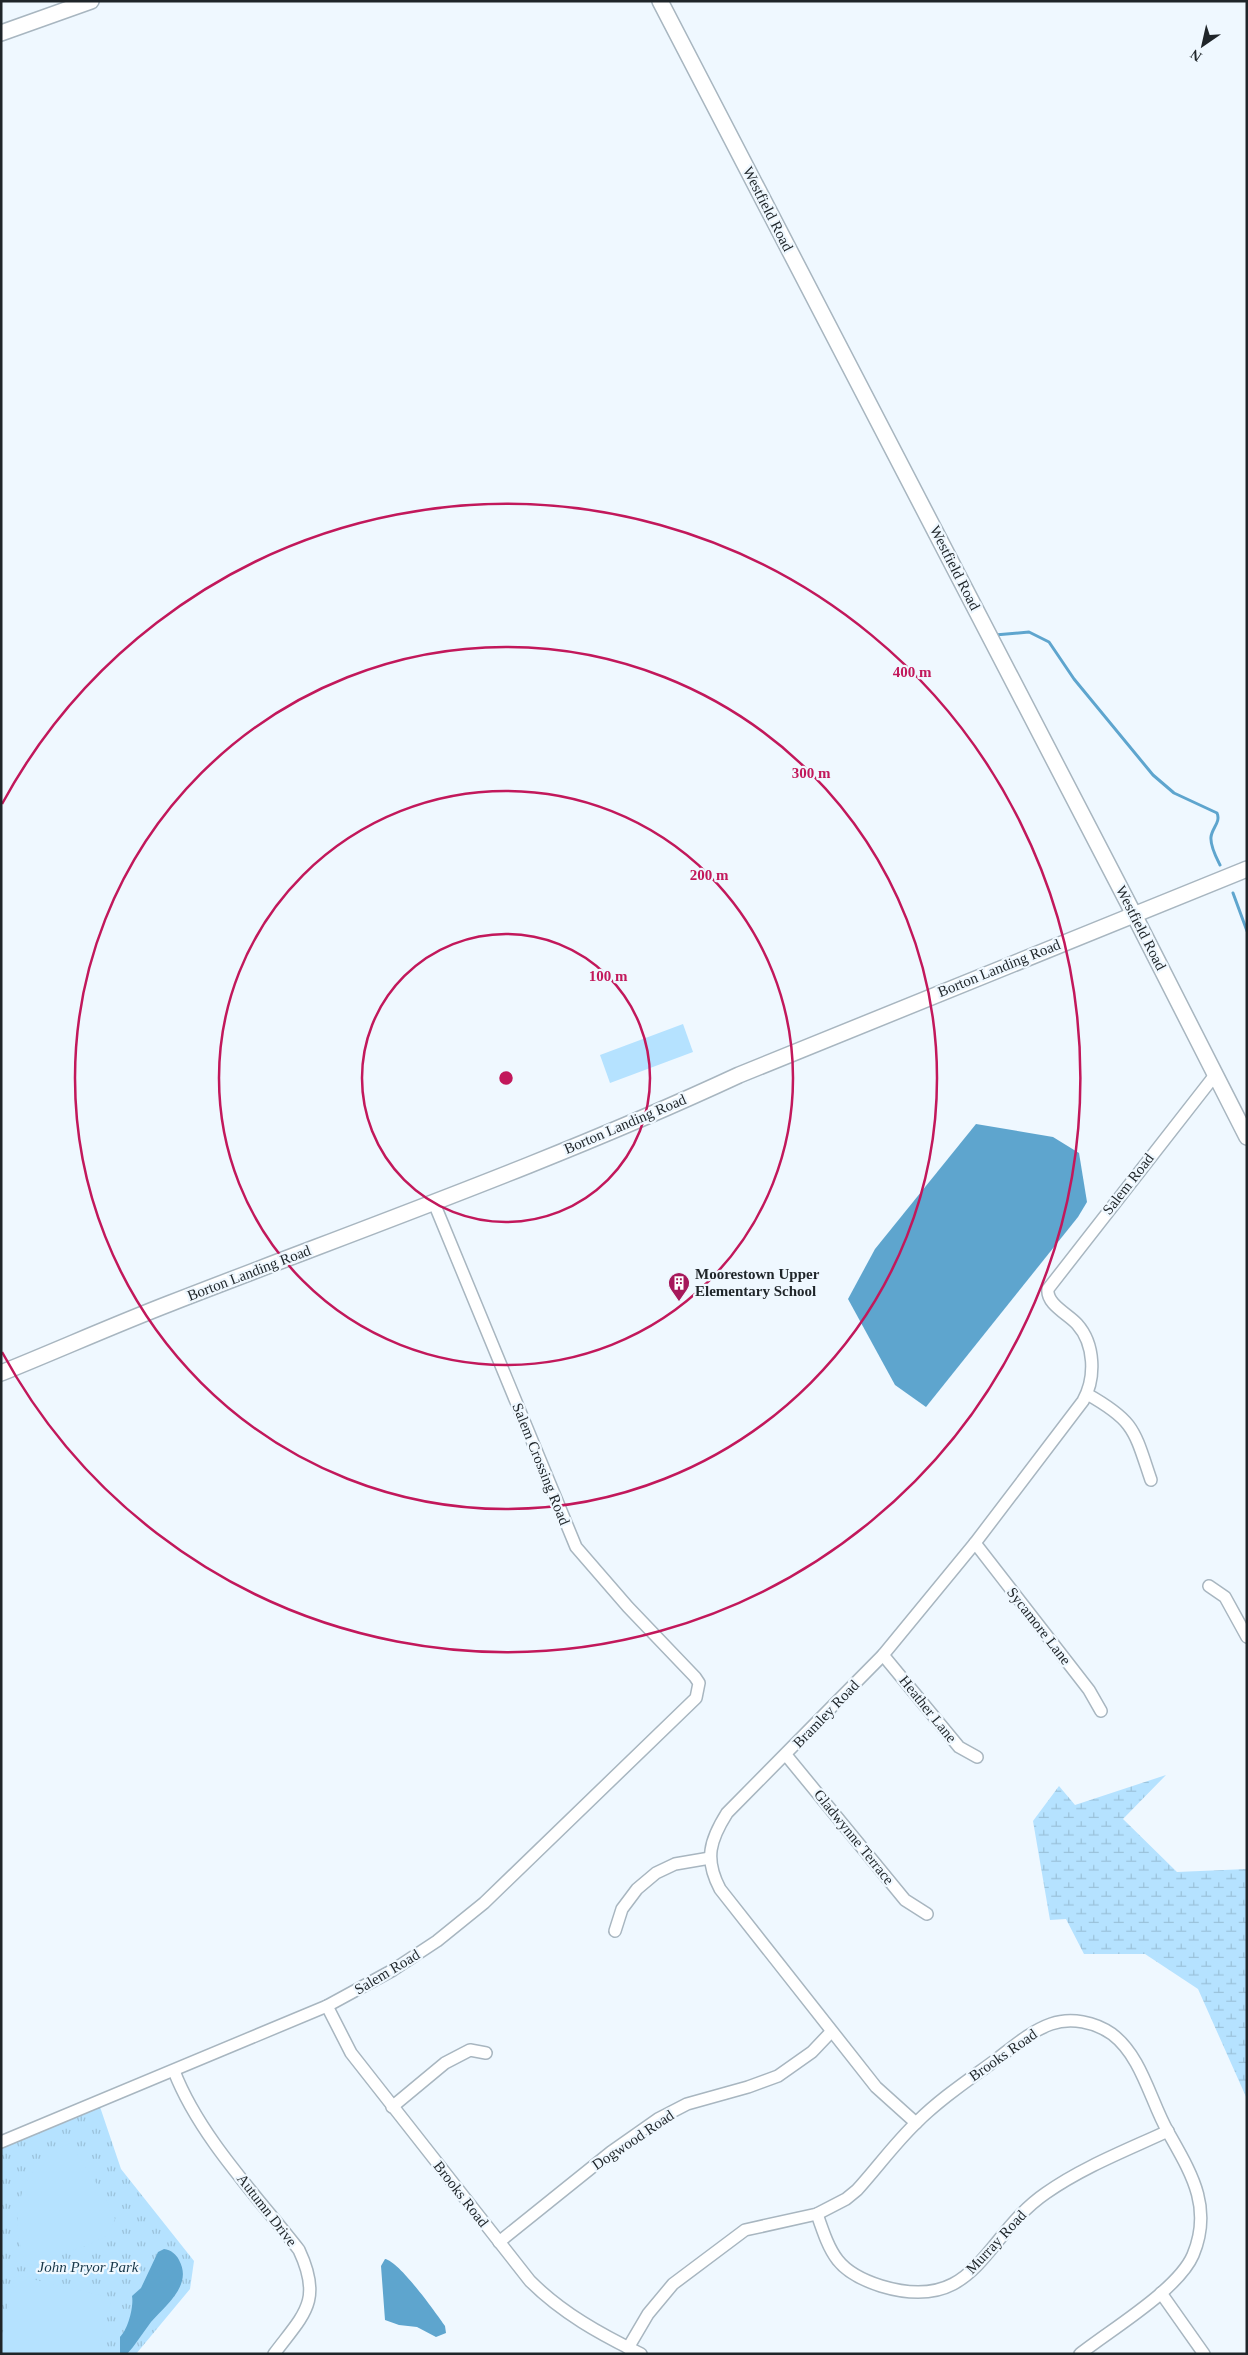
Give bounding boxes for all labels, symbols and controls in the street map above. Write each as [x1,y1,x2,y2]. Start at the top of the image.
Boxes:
north arrow [1178,20,1228,70]
text: N [1188,46,1204,64]
street label: Westfield Road [740,164,796,254]
street label: Westfield Road [927,523,983,613]
text: 400 m [893,664,932,680]
text: 300 m [792,765,831,781]
text: 200 m [690,867,729,883]
street label: Westfield Road [1113,883,1169,973]
street label: Borton Landing Road [935,936,1063,1000]
text: 100 m [589,968,628,984]
centre of rings [497,1069,515,1087]
street label: Borton Landing Road [562,1091,689,1157]
street label: Salem Road [1099,1150,1157,1218]
street label: Borton Landing Road [185,1242,313,1304]
place label: Moorestown Upper Elementary School [695,1266,820,1299]
building icon: Moorestown Upper Elementary School [667,1271,691,1302]
street label: Salem Crossing Road [509,1401,573,1528]
street label: Sycamore Lane [1004,1584,1074,1668]
street label: Heather Lane [896,1672,960,1746]
street label: Bramley Road [790,1677,862,1751]
street label: Gladwynne Terrace [811,1786,897,1888]
street label: Salem Road [352,1946,423,1998]
street label: Brooks Road [966,2026,1040,2084]
street label: Dogwood Road [589,2107,677,2173]
street label: Brooks Road [430,2158,492,2230]
street label: Autumn Drive [234,2171,300,2249]
street label: Murray Road [963,2207,1030,2277]
park label: John Pryor Park [38,2259,139,2275]

